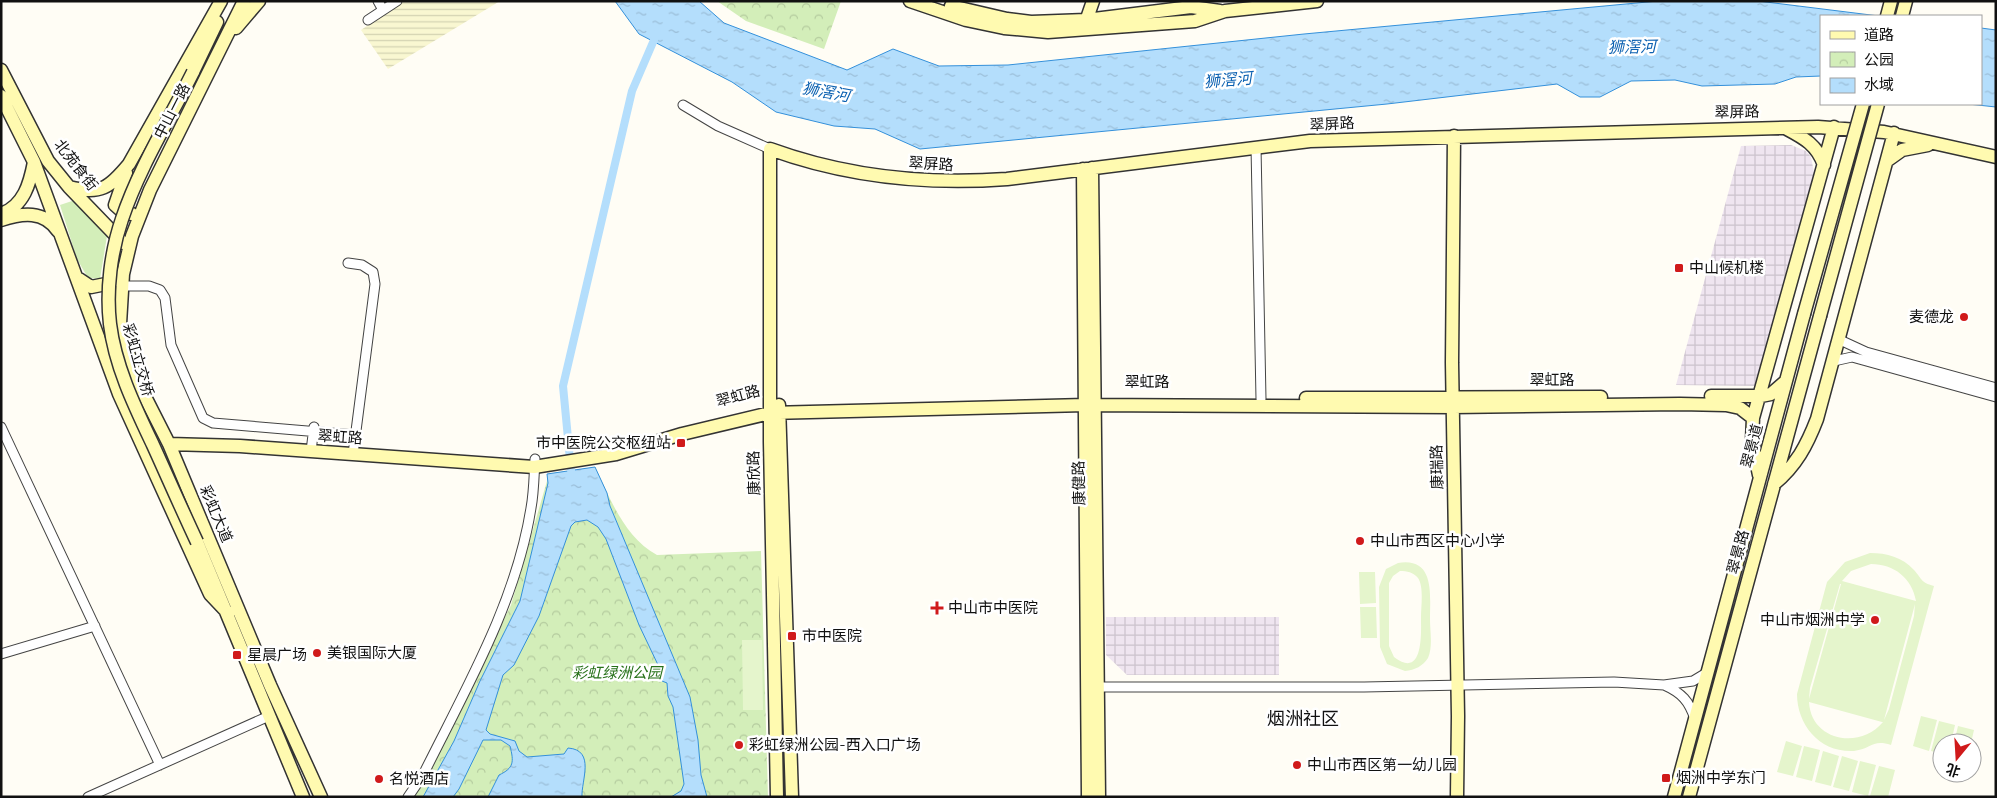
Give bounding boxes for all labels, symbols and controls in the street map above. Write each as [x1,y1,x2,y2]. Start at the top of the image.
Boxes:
legend [1820,15,1982,105]
text: 道路 [1864,26,1894,44]
water label: 狮滘河 [1608,37,1659,57]
text: 公园 [1864,51,1894,69]
water label: 狮滘河 [1203,68,1256,92]
text: 水域 [1864,76,1894,94]
water label: 狮滘河 [801,78,854,106]
street label: 中山一路 [150,80,194,142]
street label: 翠屏路 [1714,103,1760,121]
street label: 翠屏路 [1309,114,1355,134]
street label: 北苑食街 [50,136,102,194]
street label: 翠屏路 [908,154,954,174]
place label: 中山候机楼 [1689,259,1764,277]
marker: 中山候机楼 [1673,262,1685,274]
place label: 麦德龙 [1909,308,1954,326]
marker: 麦德龙 [1958,311,1970,323]
street label: 彩虹立交桥 [119,321,157,399]
street label: 翠虹路 [1529,371,1575,389]
street label: 翠虹路 [1124,373,1170,391]
street label: 翠虹路 [714,381,762,411]
street label: 翠景道 [1737,422,1767,470]
street label: 翠虹路 [317,426,363,448]
place label: 市中医院公交枢纽站 [536,434,671,452]
marker: 市中医院公交枢纽站 [675,437,687,449]
street label: 康瑞路 [1428,444,1446,490]
street label: 康欣路 [745,450,763,496]
street label: 康健路 [1070,460,1088,506]
street label: 彩虹大道 [196,483,236,545]
street label: 翠景路 [1723,528,1753,576]
place label: 中山市西区中心小学 [1370,532,1505,550]
marker: 中山市西区中心小学 [1354,535,1366,547]
place label: 中山市中医院 [948,599,1038,617]
marker: 中山市中医院 [930,601,944,615]
place label: 中山市烟洲中学 [1760,611,1865,629]
marker: 中山市烟洲中学 [1869,614,1881,626]
place label: 市中医院 [802,627,862,645]
marker: 市中医院 [786,630,798,642]
place label: 美银国际大厦 [327,644,417,662]
place label: 星晨广场 [247,646,307,664]
marker: 美银国际大厦 [311,647,323,659]
marker: 星晨广场 [231,649,243,661]
park label: 彩虹绿洲公园 [572,664,664,682]
district label: 烟洲社区 [1267,708,1339,730]
north arrow [1932,733,1982,783]
place label: 彩虹绿洲公园-西入口广场 [749,736,921,754]
marker: 彩虹绿洲公园-西入口广场 [733,739,745,751]
place label: 中山市西区第一幼儿园 [1307,756,1457,774]
marker: 中山市西区第一幼儿园 [1291,759,1303,771]
text: 北 [1944,760,1962,780]
place label: 烟洲中学东门 [1676,769,1766,787]
place label: 名悦酒店 [389,770,449,788]
marker: 烟洲中学东门 [1660,772,1672,784]
marker: 名悦酒店 [373,773,385,785]

